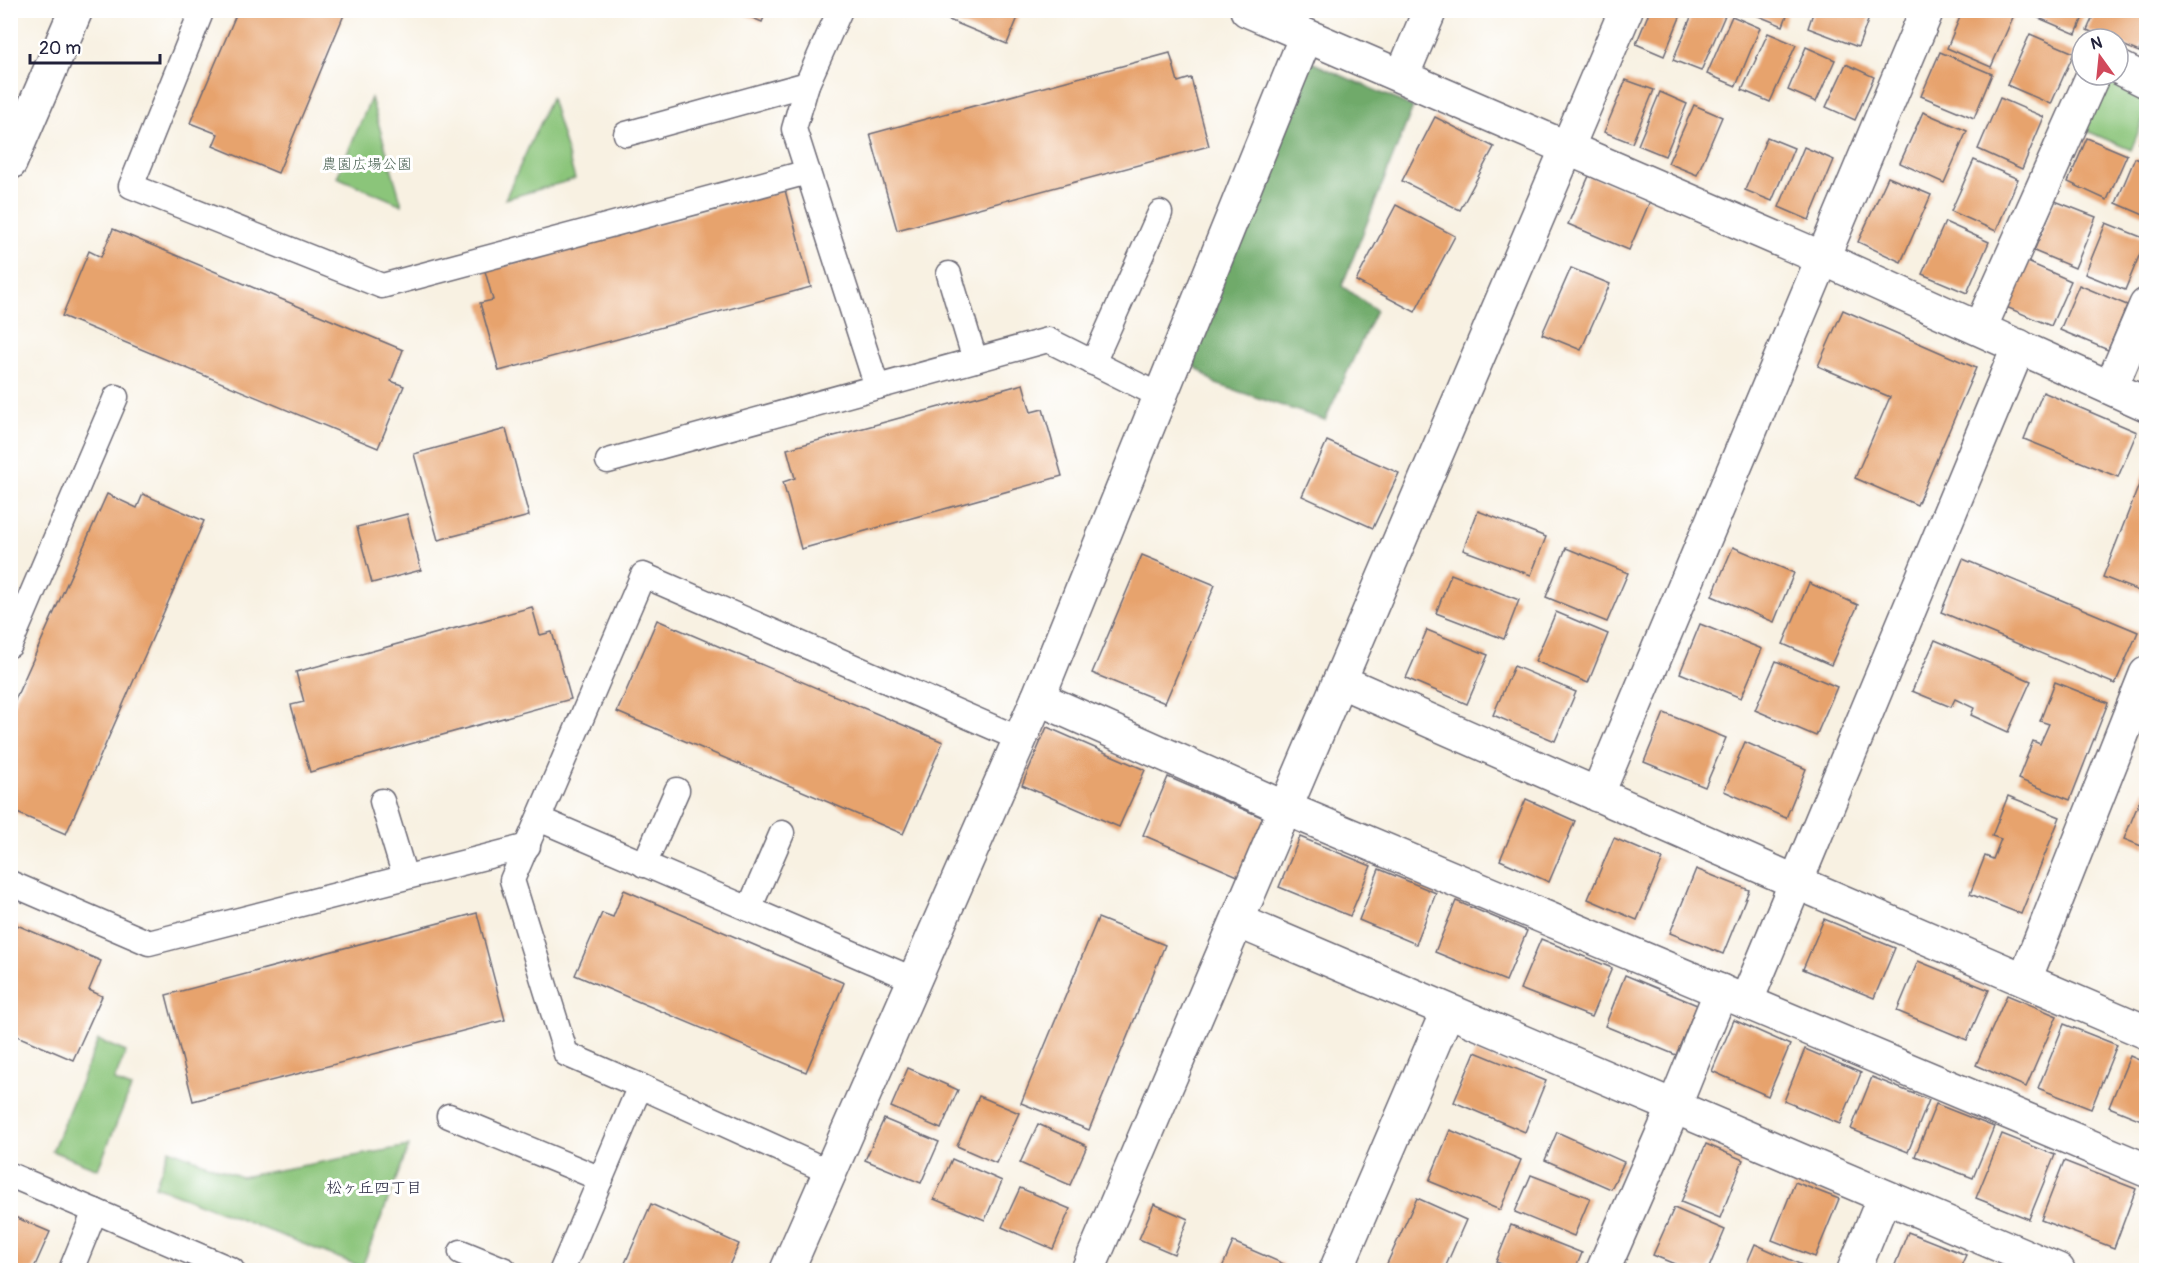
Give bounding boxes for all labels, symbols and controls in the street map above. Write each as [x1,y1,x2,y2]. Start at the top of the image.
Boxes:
scale bar [30,27,160,65]
north arrow [2070,27,2130,87]
text: N [2089,32,2104,55]
text: 20 m [39,37,81,60]
park label: 農園広場公園 [322,155,412,174]
district label: 松ヶ丘四丁目 [326,1178,422,1198]

